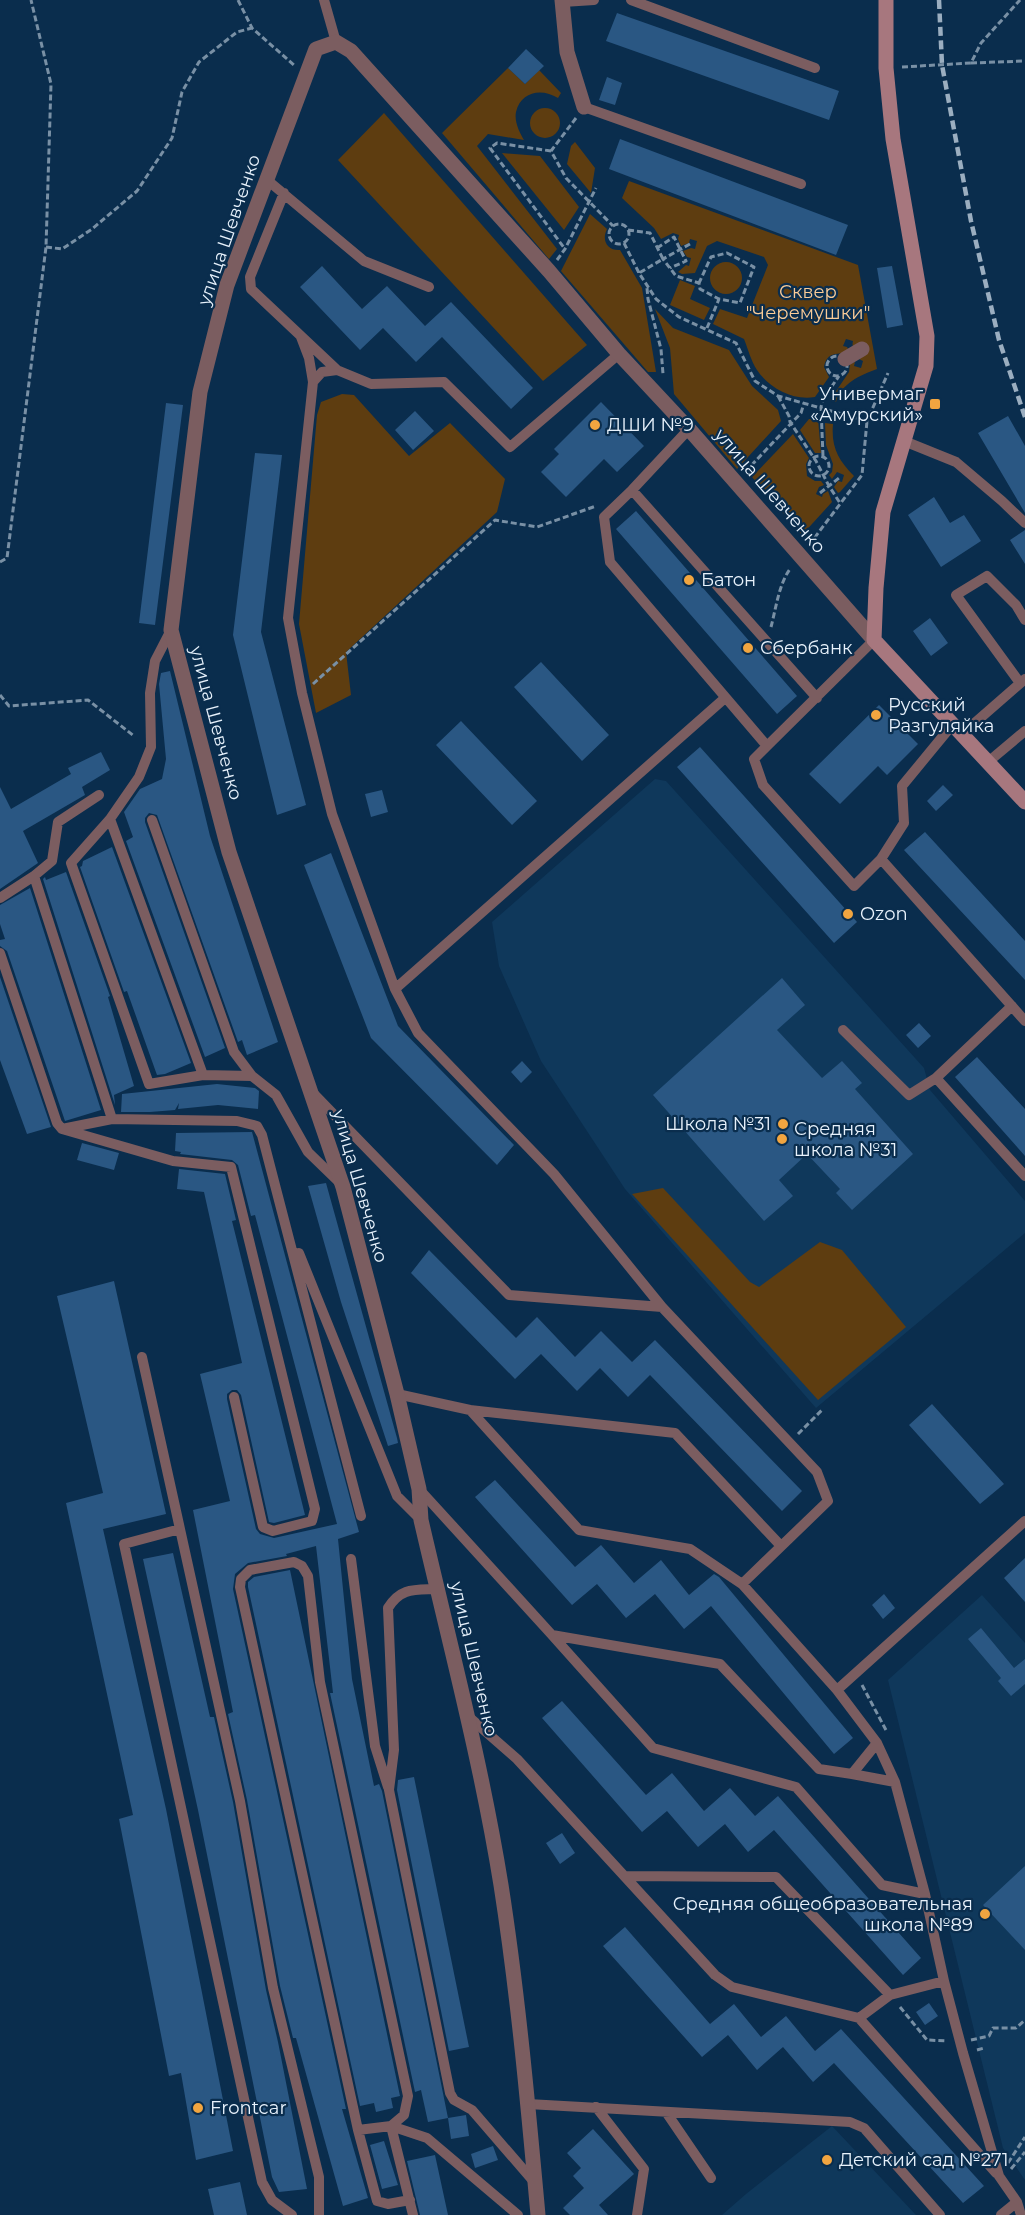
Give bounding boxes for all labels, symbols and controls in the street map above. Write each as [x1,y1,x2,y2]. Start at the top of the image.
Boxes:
street label: улица Шевченко [193,152,265,309]
park label: Сквер "Черемушки" [746,281,870,324]
place label: Универмаг «Амурский» [810,383,923,426]
marker: Универмаг «Амурский» [928,397,942,411]
place label: ДШИ №9 [607,414,694,436]
marker: ДШИ №9 [588,418,602,432]
street label: улица Шевченко [709,423,830,558]
place label: Батон [701,569,756,591]
marker: Батон [682,573,696,587]
place label: Сбербанк [760,637,853,659]
marker: Сбербанк [741,641,755,655]
street label: улица Шевченко [185,643,247,802]
place label: Русский Разгуляйка [888,694,994,737]
marker: Русский Разгуляйка [869,708,883,722]
place label: Ozon [860,903,908,925]
marker: Ozon [841,907,855,921]
street label: улица Шевченко [327,1106,392,1265]
place label: Школа №31 [665,1113,771,1135]
marker: Школа №31 [776,1117,790,1131]
place label: Средняя школа №31 [794,1118,897,1161]
marker: Средняя школа №31 [775,1132,789,1146]
street label: улица Шевченко [445,1578,503,1739]
place label: Средняя общеобразовательная школа №89 [673,1893,973,1936]
marker: Средняя общеобразовательная школа №89 [978,1907,992,1921]
place label: Frontcar [210,2097,287,2119]
marker: Frontcar [191,2101,205,2115]
place label: Детский сад №271 [839,2149,1008,2171]
marker: Детский сад №271 [820,2153,834,2167]

